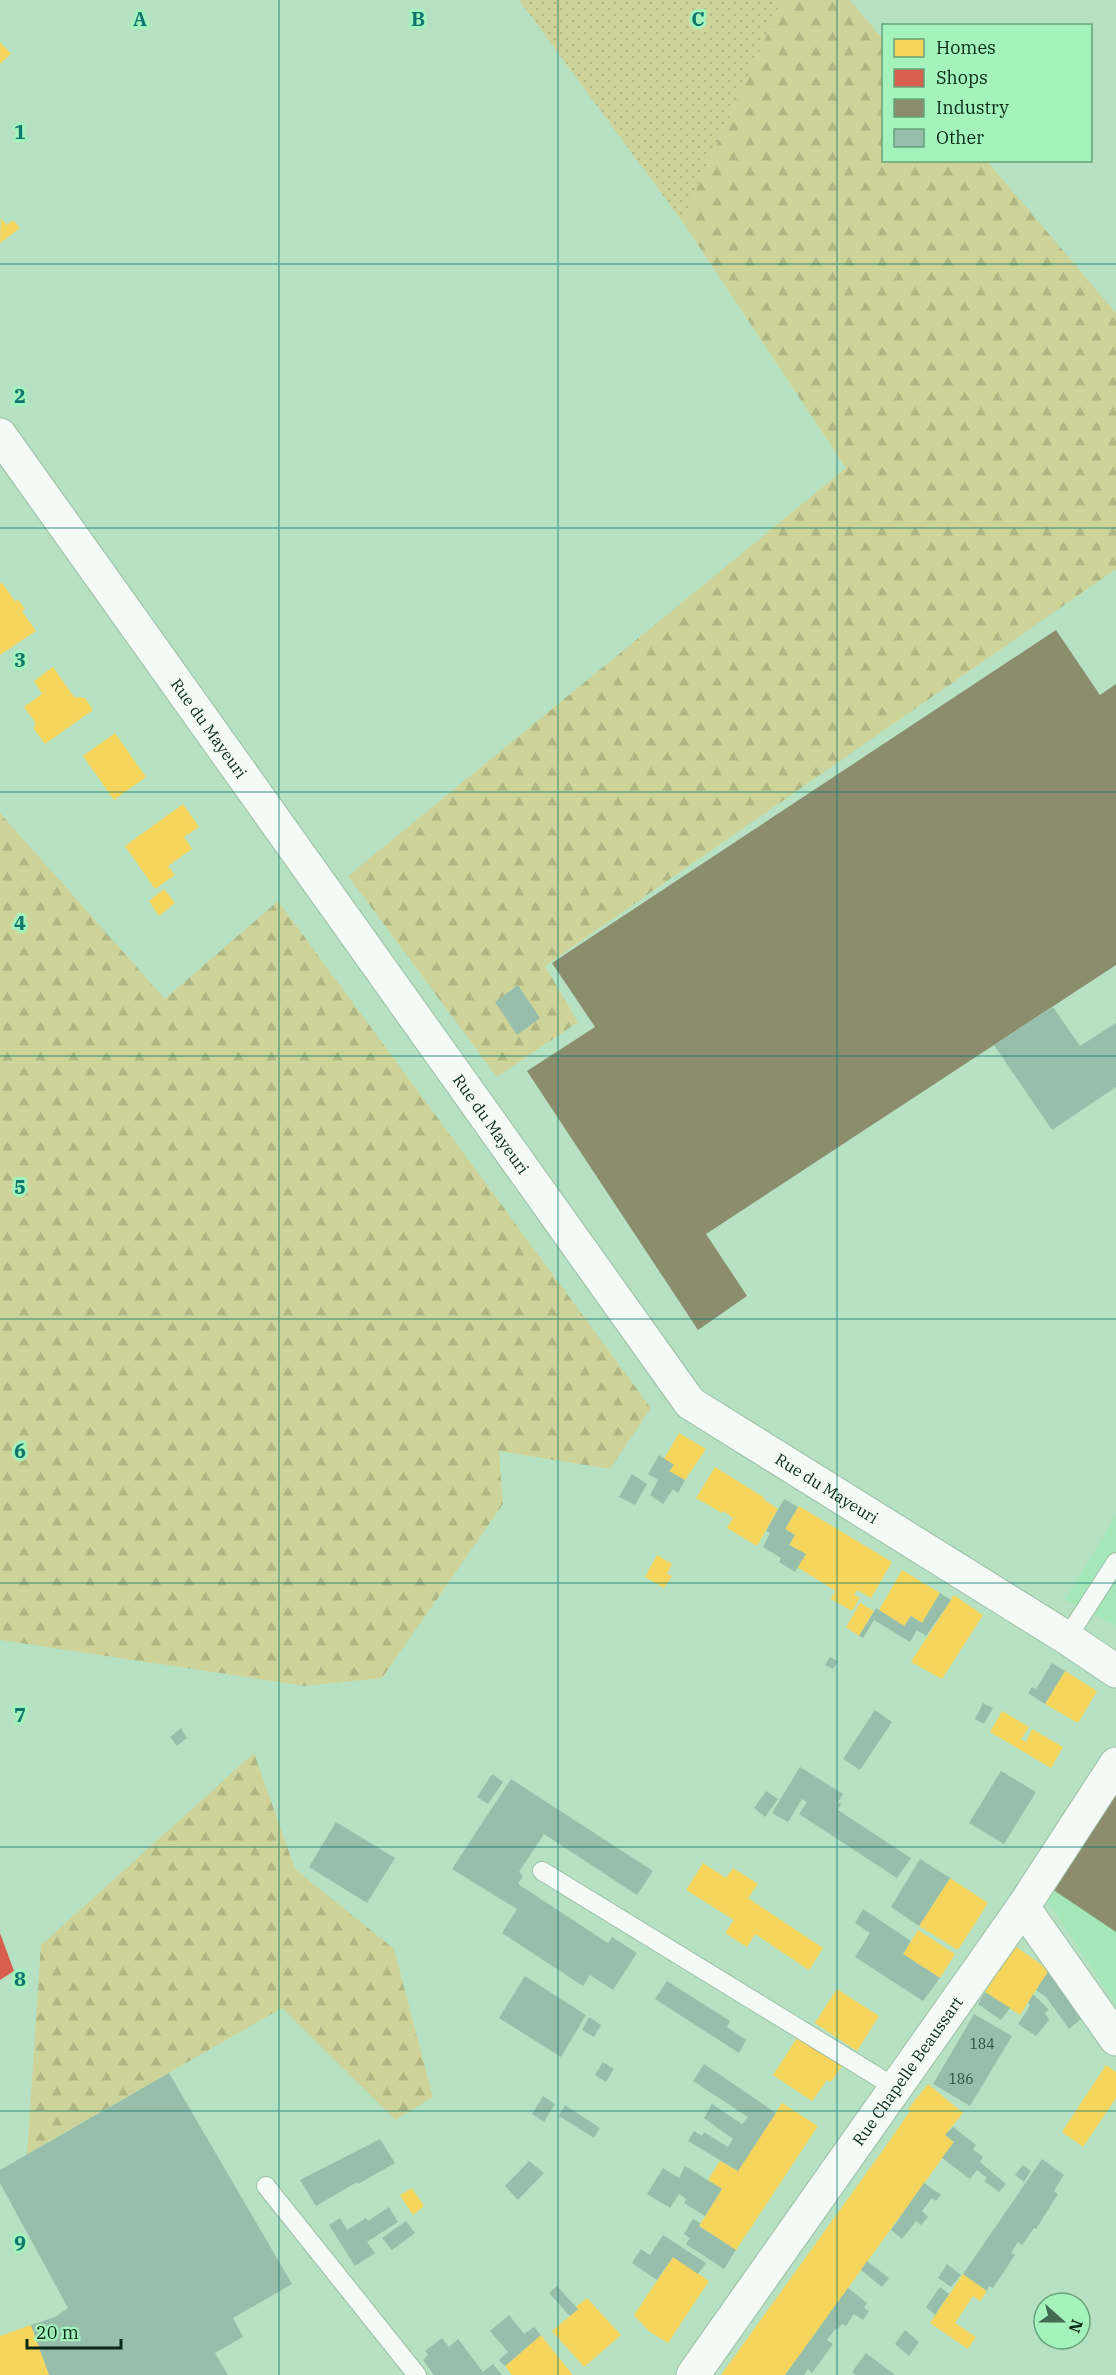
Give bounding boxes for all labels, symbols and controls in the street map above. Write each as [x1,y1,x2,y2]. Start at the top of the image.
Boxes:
text: A [133,5,147,32]
text: B [411,5,425,32]
text: C [691,5,705,32]
legend [882,24,1092,162]
text: Homes [936,36,996,59]
text: Shops [936,66,988,89]
text: Industry [936,96,1009,119]
text: 1 [14,118,26,145]
text: Other [936,126,984,149]
text: 2 [14,382,26,409]
text: 3 [14,646,26,673]
street label: Rue du Mayeuri [167,674,251,782]
text: 4 [14,909,26,936]
street label: Rue du Mayeuri [449,1070,533,1178]
text: 5 [14,1173,26,1200]
text: 6 [14,1437,26,1464]
street label: Rue du Mayeuri [772,1449,882,1528]
text: 7 [14,1701,26,1728]
text: 8 [14,1965,26,1992]
street label: Rue Chapelle Beaussart [848,1992,967,2149]
house number: 184 [969,2035,995,2053]
house number: 186 [948,2070,974,2088]
text: 9 [14,2229,26,2256]
north arrow [1032,2291,1092,2351]
scale bar [27,2312,122,2350]
text: N [1064,2317,1088,2336]
text: 20 m [36,2321,79,2344]

